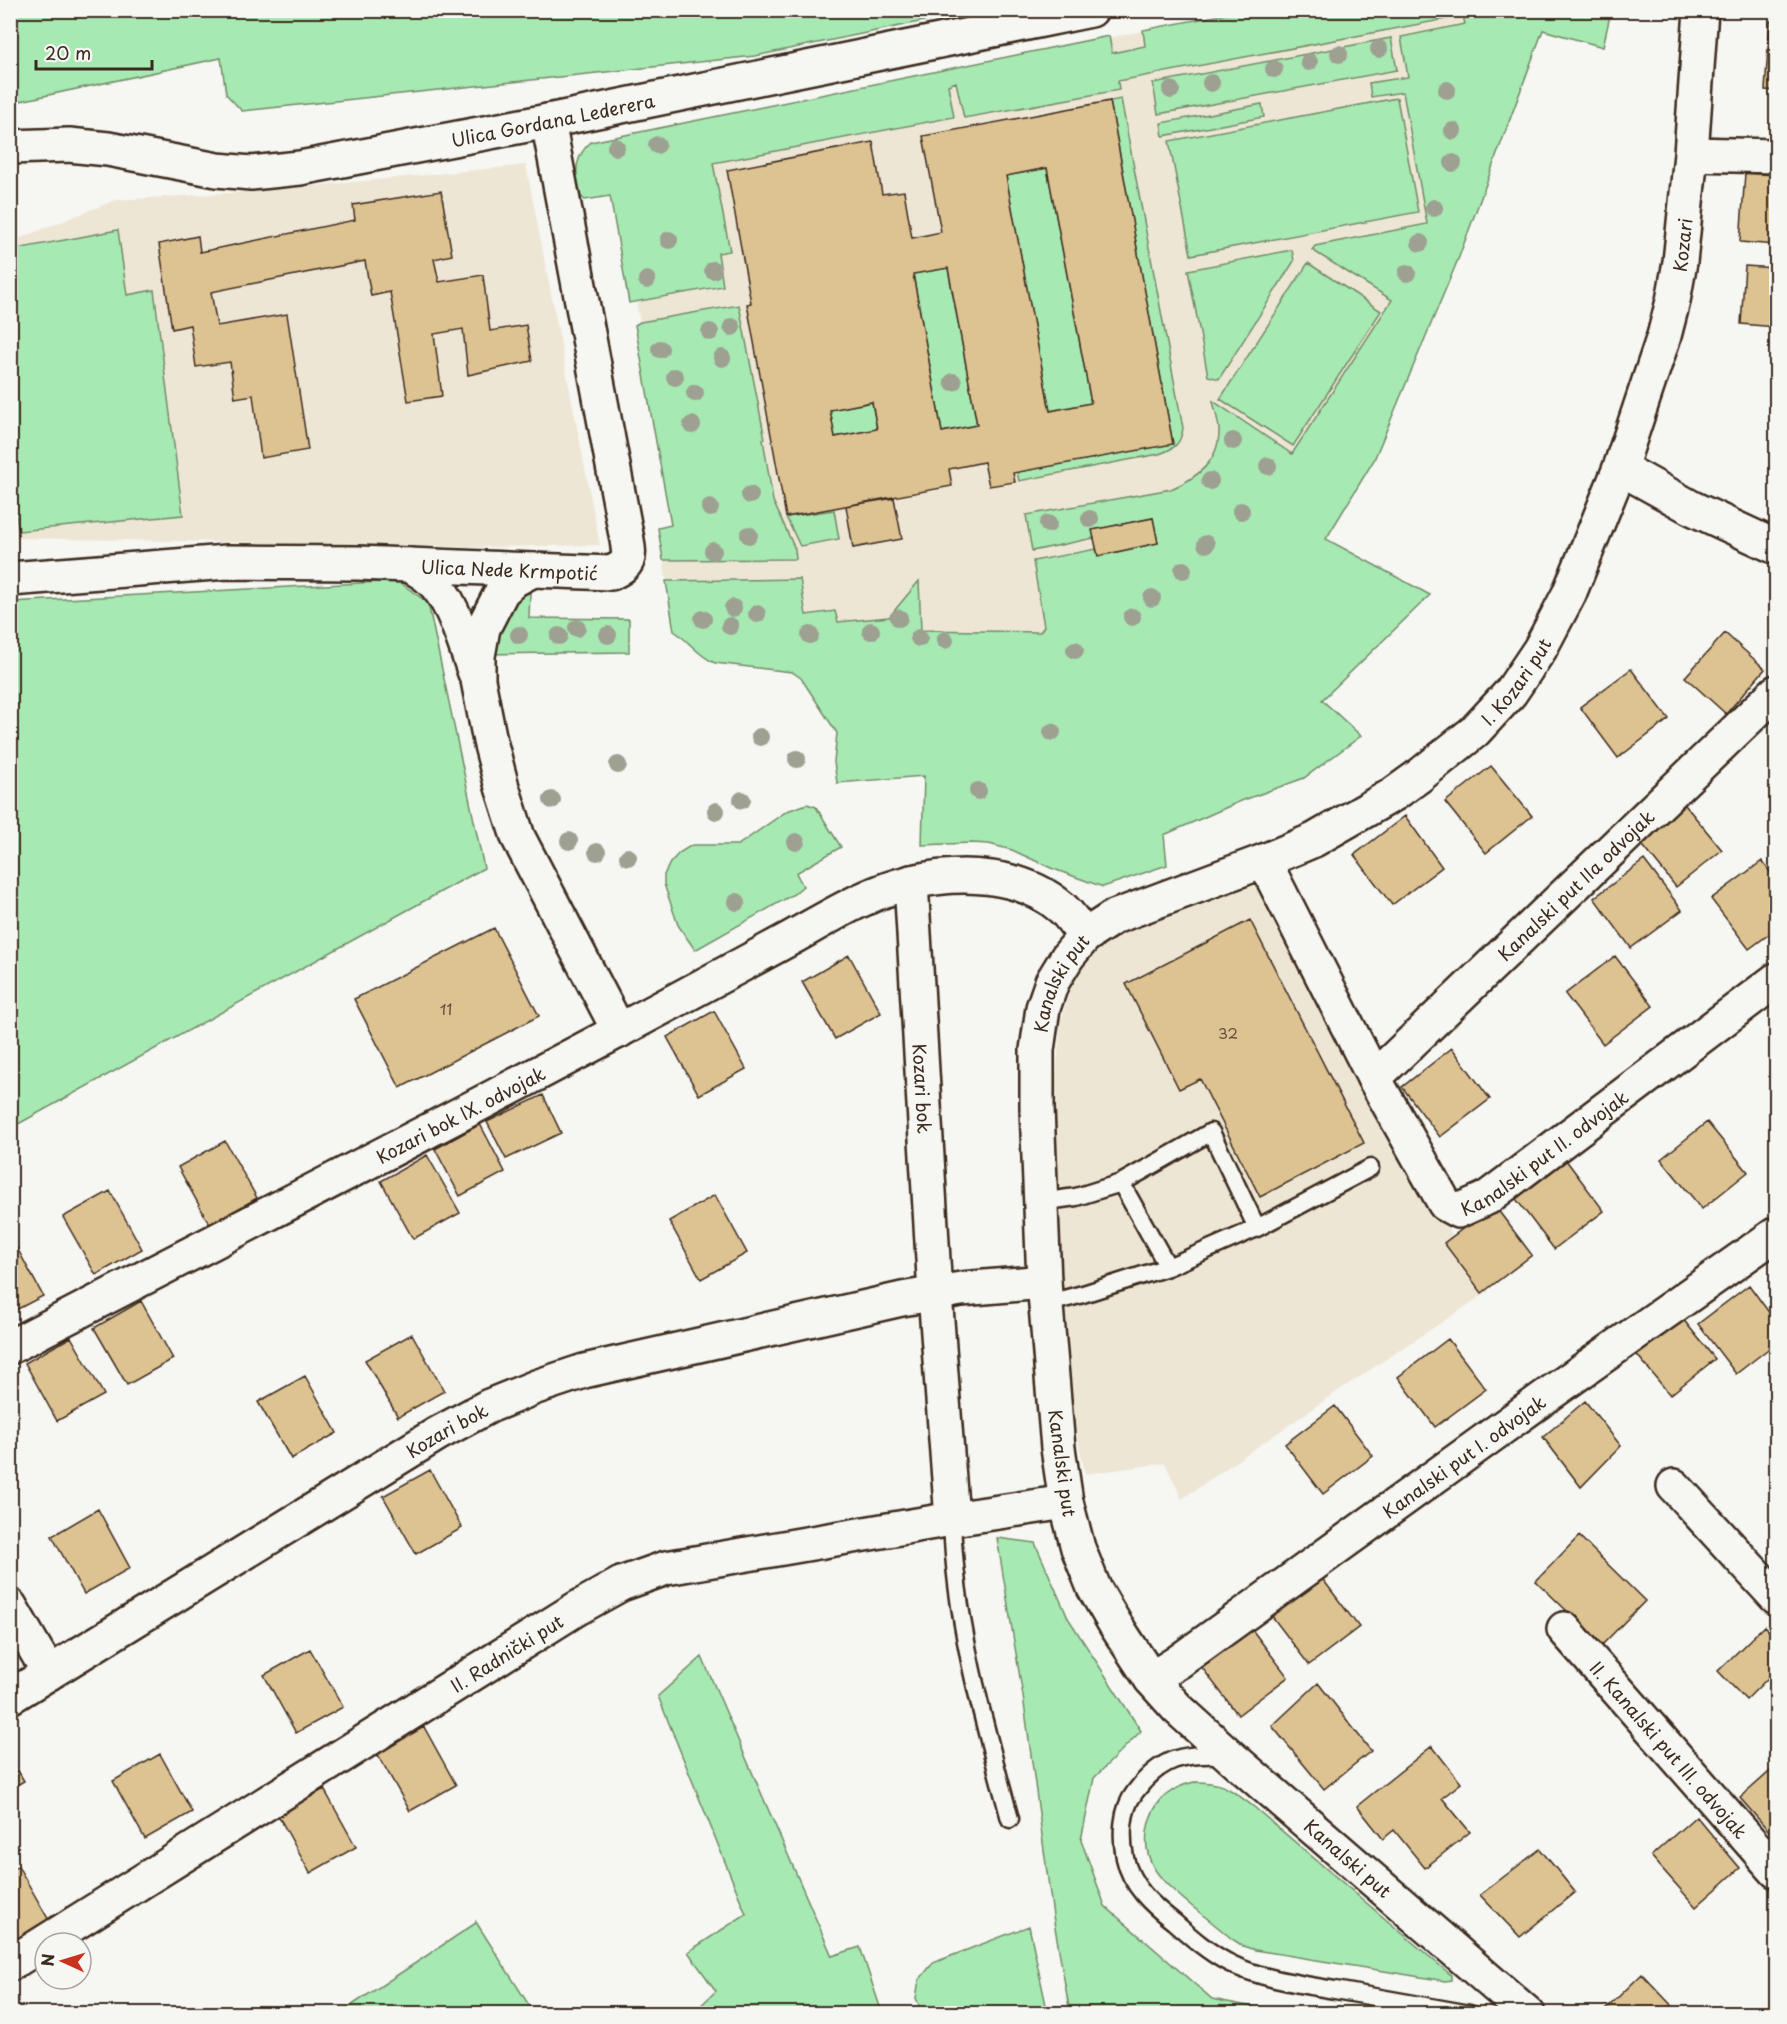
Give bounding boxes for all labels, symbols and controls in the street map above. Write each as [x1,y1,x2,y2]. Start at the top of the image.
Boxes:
scale bar [36,33,152,71]
text: 20 m [45,39,91,66]
street label: Ulica Gordana Lederera [449,86,657,153]
street label: Kozari [1665,217,1698,274]
street label: Ulica Nede Krmpotić [420,552,598,586]
street label: I. Kozari put [1474,633,1557,731]
street label: Kanalski put IIa odvojak [1491,803,1660,967]
street label: Kanalski put [1026,928,1095,1034]
house number: 11 [440,997,452,1020]
house number: 32 [1218,1021,1238,1044]
street label: Kozari bok [907,1043,939,1134]
street label: Kozari bok IX. odvojak [371,1059,550,1169]
street label: Kanalski put II. odvojak [1456,1083,1633,1222]
street label: Kanalski put I. odvojak [1376,1388,1551,1524]
street label: Kozari bok [400,1396,492,1464]
street label: Kanalski put [1042,1408,1084,1518]
street label: II. Radnički put [445,1607,568,1698]
street label: II. Kanalski put III. odvojak [1584,1655,1755,1844]
street label: Kanalski put [1298,1812,1398,1904]
north arrow [33,1931,93,1991]
text: N [35,1953,59,1967]

